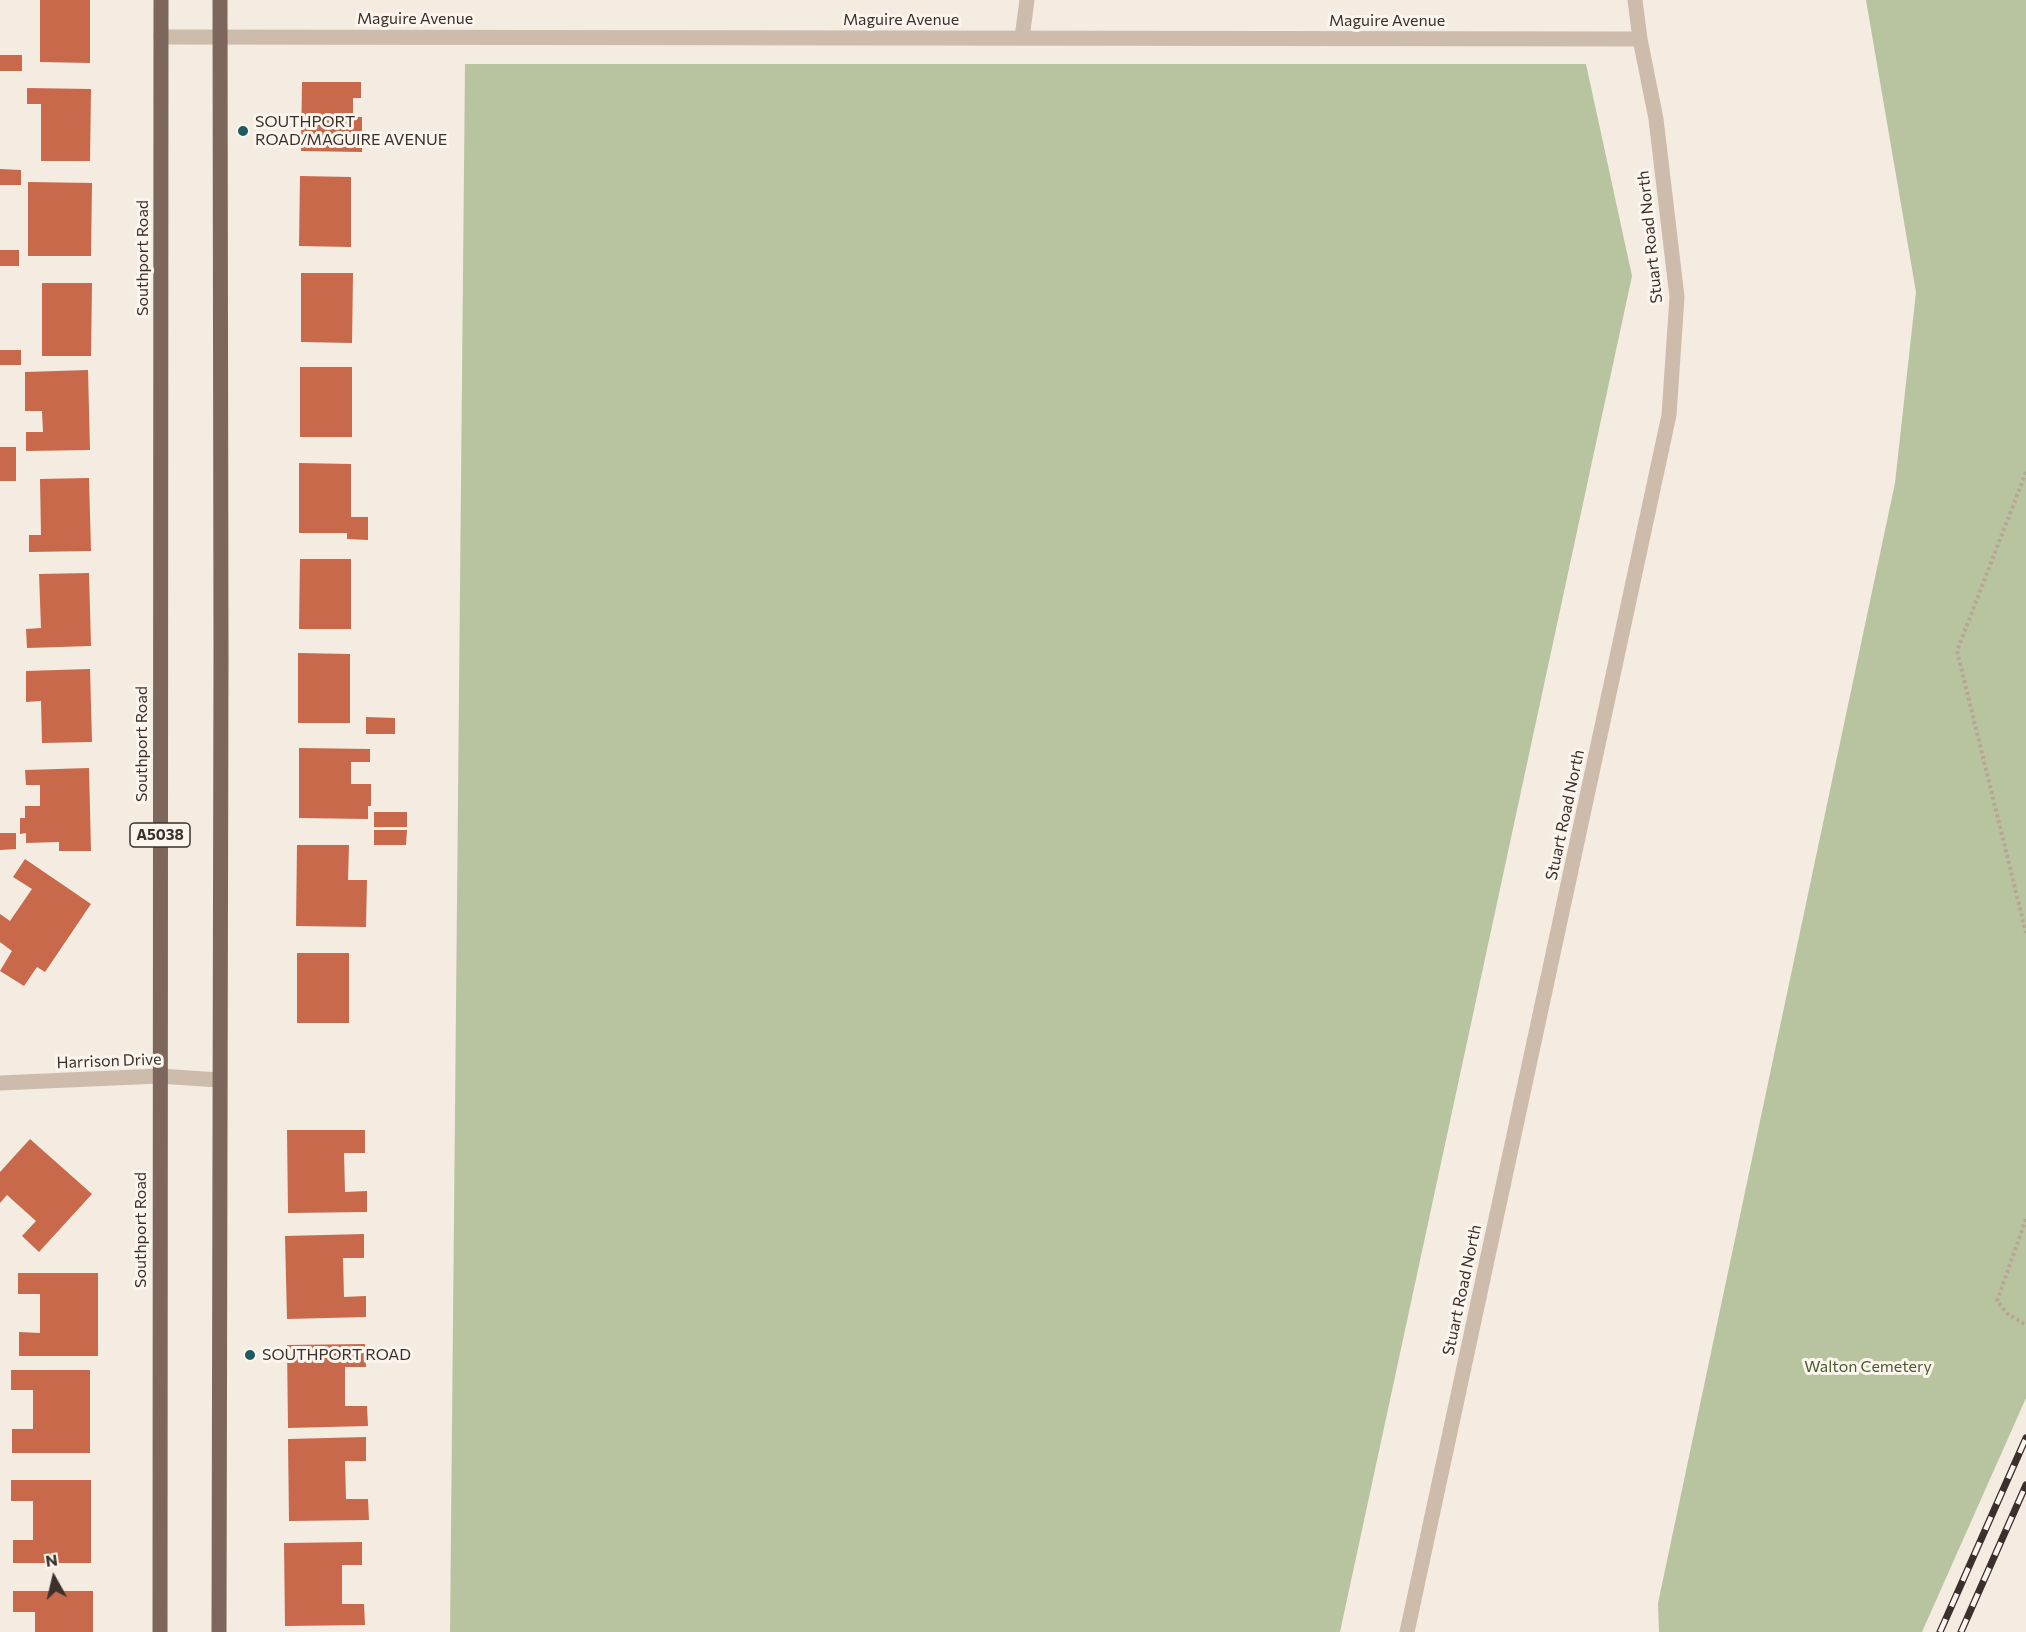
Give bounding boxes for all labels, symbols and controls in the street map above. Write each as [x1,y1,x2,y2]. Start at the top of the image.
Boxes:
street label: Maguire Avenue [357,9,473,29]
street label: Maguire Avenue [843,10,959,30]
street label: Maguire Avenue [1329,11,1445,31]
place label: SOUTHPORT ROAD/MAGUIRE AVENUE [255,112,447,150]
marker: SOUTHPORT ROAD/MAGUIRE AVENUE [236,124,250,138]
street label: Stuart Road North [1633,170,1667,304]
street label: Southport Road [133,200,153,316]
street label: Southport Road [132,686,152,802]
street label: Stuart Road North [1542,748,1588,882]
road number: A5038 [130,823,190,847]
street label: Harrison Drive [56,1050,162,1072]
street label: Southport Road [131,1172,151,1288]
street label: Stuart Road North [1439,1223,1485,1357]
place label: SOUTHPORT ROAD [262,1345,411,1365]
marker: SOUTHPORT ROAD [243,1348,257,1362]
park label: Walton Cemetery [1804,1357,1932,1377]
north arrow [24,1548,84,1608]
text: N [44,1549,59,1570]

